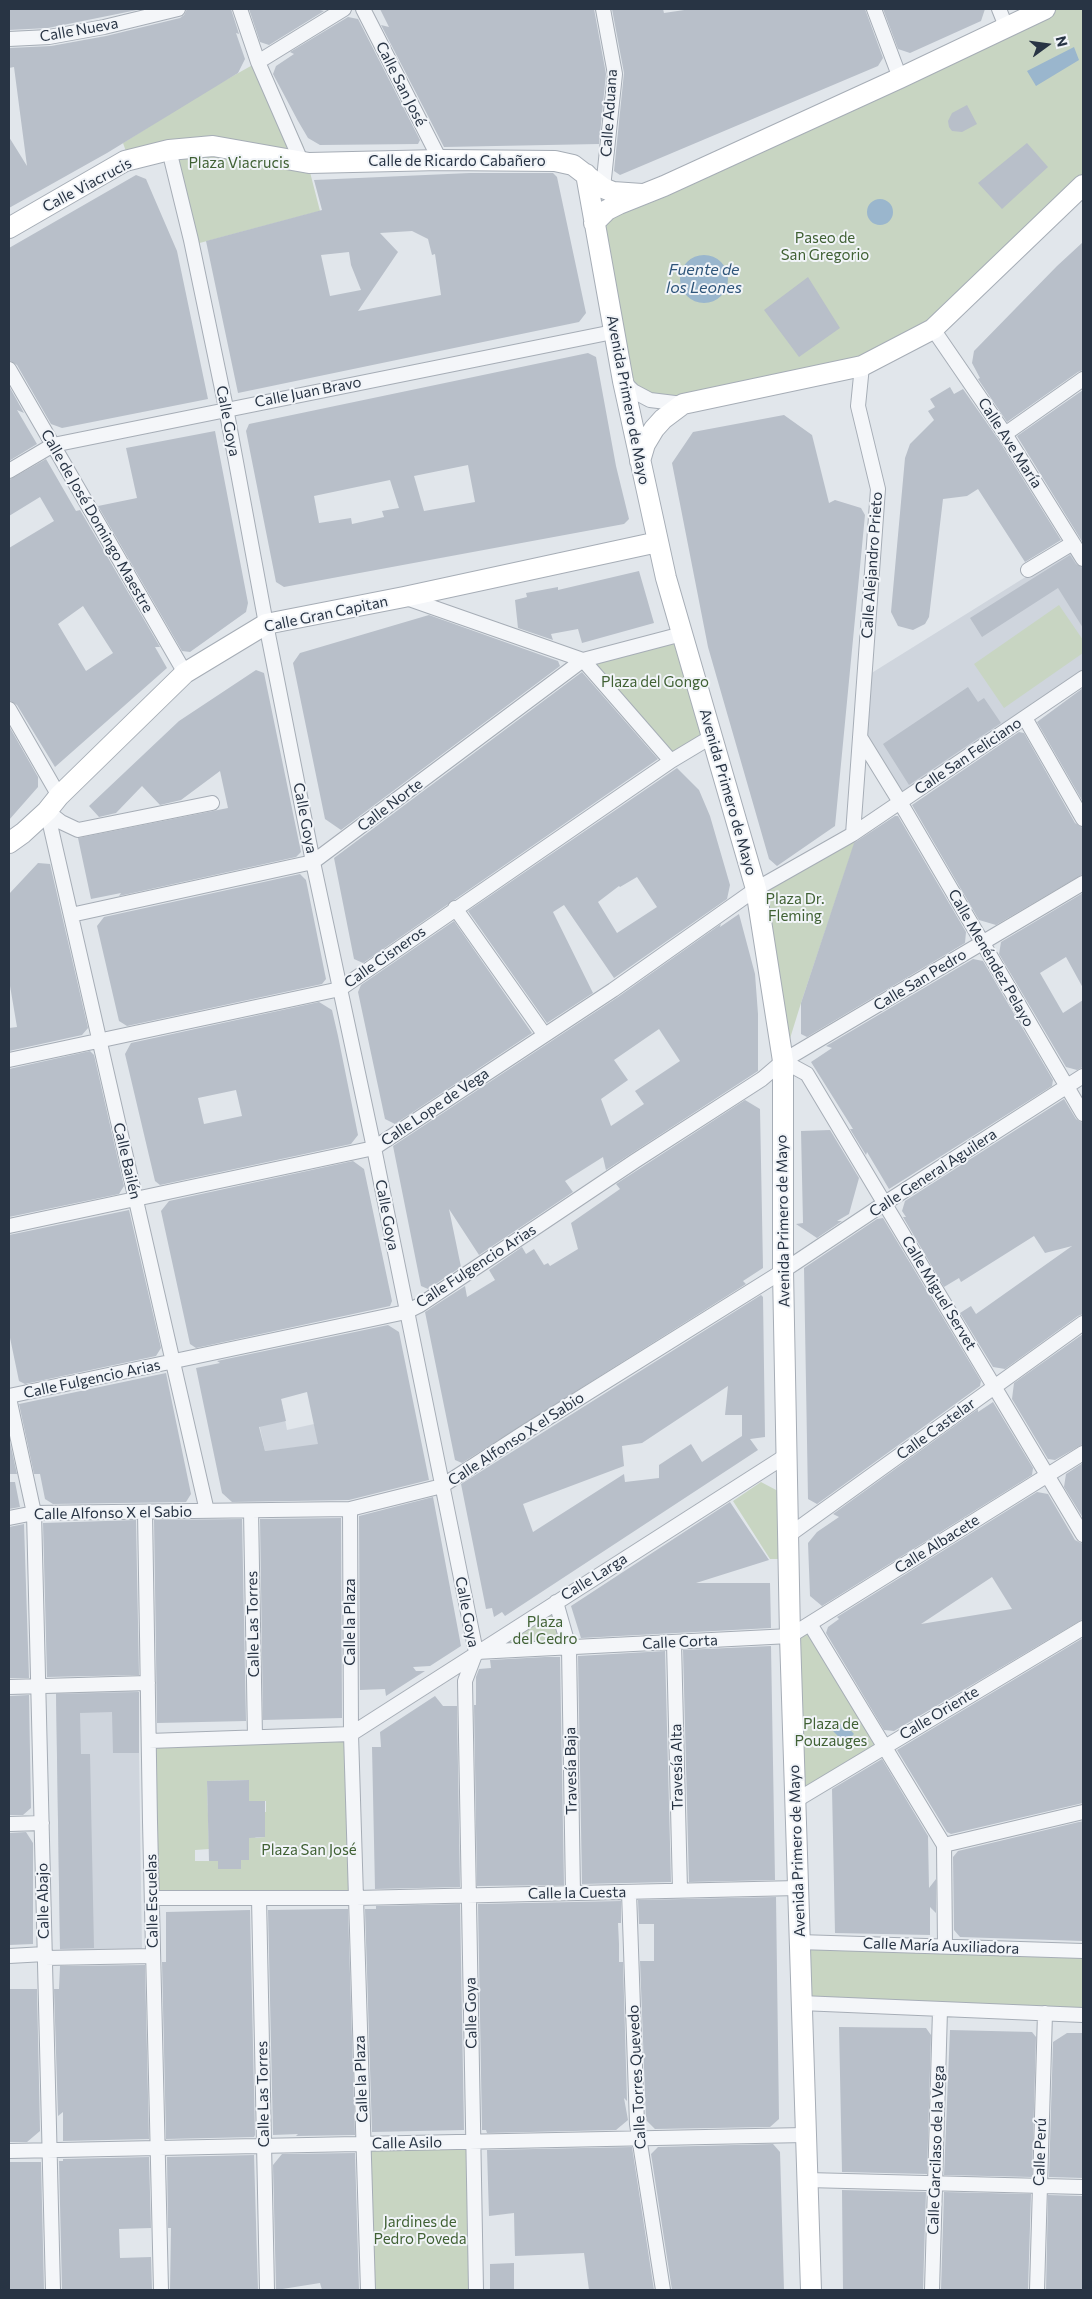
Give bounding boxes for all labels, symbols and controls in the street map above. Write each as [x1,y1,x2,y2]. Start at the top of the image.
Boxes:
street label: Calle Nueva [38,14,120,46]
north arrow [1022,20,1072,70]
text: N [1053,34,1072,48]
street label: Calle San José [372,39,430,129]
street label: Calle Aduana [597,69,621,157]
street label: Calle de Ricardo Cabañero [368,152,546,170]
street label: Calle Viacrucis [39,154,135,216]
park label: Plaza Viacrucis [188,154,290,172]
park label: Paseo de San Gregorio [781,229,869,264]
water label: Fuente de los Leones [666,260,742,298]
street label: Avenida Primero de Mayo [603,314,653,486]
street label: Calle Juan Bravo [253,373,363,411]
street label: Calle Goya [212,384,244,458]
street label: Calle Ave María [974,394,1046,492]
street label: Calle de José Domingo Maestre [37,426,157,616]
street label: Calle Alejandro Prieto [858,491,886,639]
street label: Calle Gran Capitan [262,592,390,636]
park label: Plaza del Gongo [601,673,709,691]
street label: Avenida Primero de Mayo [696,707,760,877]
street label: Calle San Feliciano [911,714,1025,798]
street label: Calle Norte [354,775,426,835]
street label: Calle Goya [289,781,321,855]
street label: Calle Menéndez Pelayo [944,886,1038,1030]
park label: Plaza Dr. Fleming [765,890,825,925]
street label: Calle Cisneros [341,922,429,992]
street label: Calle San Pedro [870,945,970,1015]
street label: Calle Lope de Vega [378,1064,492,1150]
street label: Calle Bailén [109,1121,145,1201]
street label: Calle General Aguilera [866,1125,1000,1221]
street label: Avenida Primero de Mayo [772,1135,794,1307]
street label: Calle Goya [371,1178,403,1252]
street label: Calle Fulgencio Arias [413,1220,539,1312]
street label: Calle Miguel Servet [898,1233,980,1353]
street label: Calle Fulgencio Arias [22,1356,162,1402]
street label: Calle Alfonso X el Sabio [445,1388,587,1490]
street label: Calle Castelar [893,1394,979,1464]
street label: Calle Alfonso X el Sabio [34,1503,192,1523]
street label: Calle Albacete [891,1511,983,1577]
street label: Calle Larga [558,1550,630,1604]
street label: Calle Las Torres [243,1571,263,1677]
street label: Calle Goya [451,1575,483,1649]
street label: Calle la Plaza [341,1578,359,1666]
park label: Plaza del Cedro [513,1613,577,1648]
street label: Calle Corta [642,1631,718,1653]
street label: Calle Oriente [896,1682,982,1744]
park label: Plaza de Pouzauges [795,1715,867,1750]
street label: Travesía Alta [667,1723,687,1811]
street label: Travesía Baja [561,1727,581,1815]
street label: Avenida Primero de Mayo [785,1764,809,1938]
park label: Plaza San José [261,1841,357,1859]
street label: Calle Escuelas [142,1854,162,1948]
street label: Calle Abajo [33,1863,53,1939]
street label: Calle la Cuesta [528,1883,626,1903]
street label: Calle María Auxiliadora [863,1934,1019,1958]
street label: Calle Goya [461,1977,481,2049]
street label: Calle Torres Quevedo [624,2004,650,2150]
street label: Calle la Plaza [350,2035,372,2123]
street label: Calle Las Torres [253,2041,273,2147]
street label: Calle Garcilaso de la Vega [924,2065,948,2235]
street label: Calle Perú [1030,2118,1050,2186]
street label: Calle Asilo [372,2133,442,2153]
park label: Jardines de Pedro Poveda [374,2213,466,2248]

